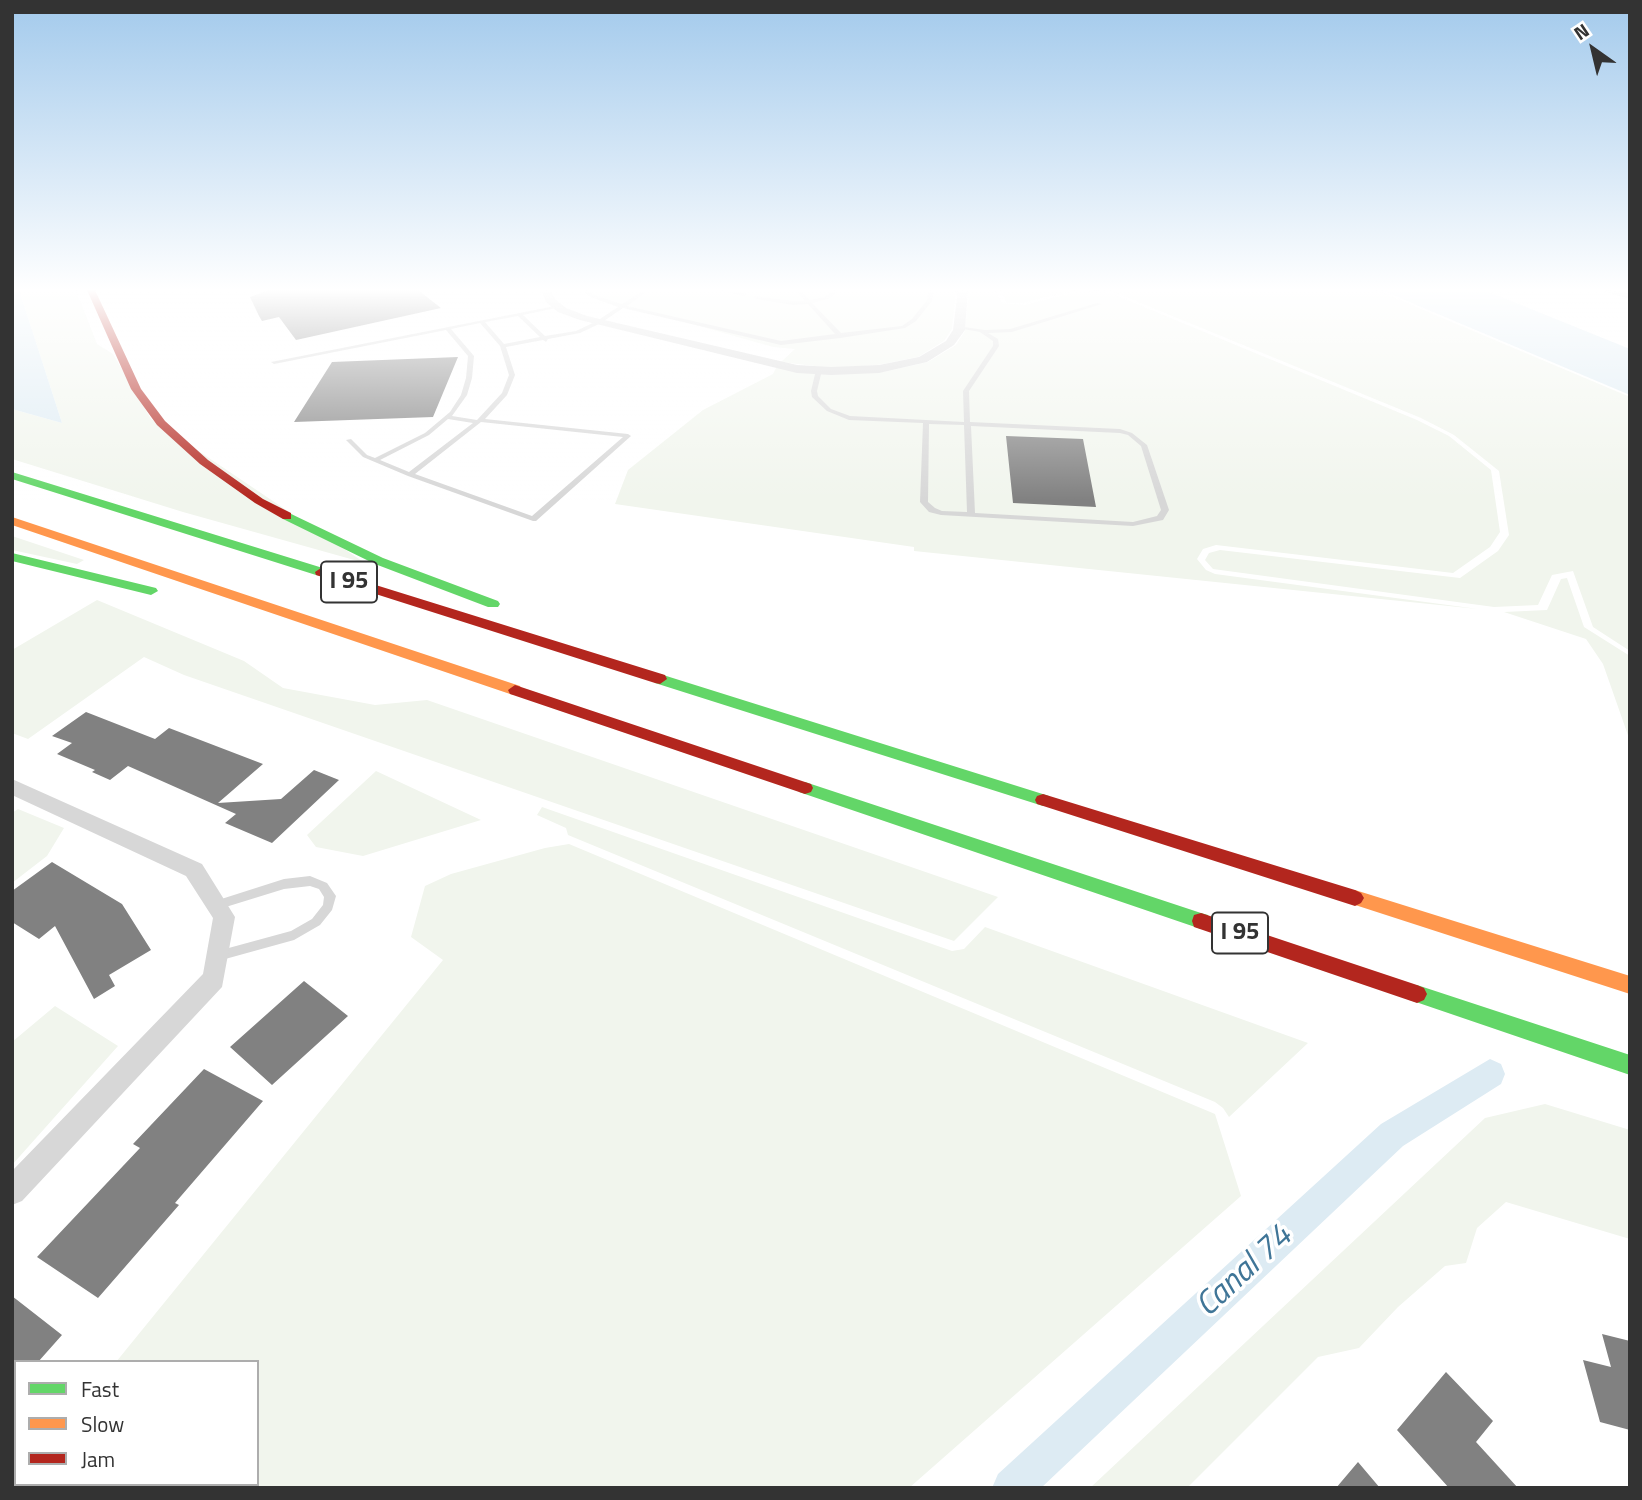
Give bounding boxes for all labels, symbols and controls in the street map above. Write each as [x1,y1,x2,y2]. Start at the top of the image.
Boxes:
north arrow [1558,14,1628,84]
text: N [1567,15,1595,47]
road number: I 95 [321,562,377,602]
road number: I 95 [1212,912,1268,953]
water label: Canal 74 [1189,1218,1301,1326]
legend [14,1360,259,1486]
text: Fast [81,1373,119,1405]
text: Slow [81,1408,124,1440]
text: Jam [81,1443,115,1475]

